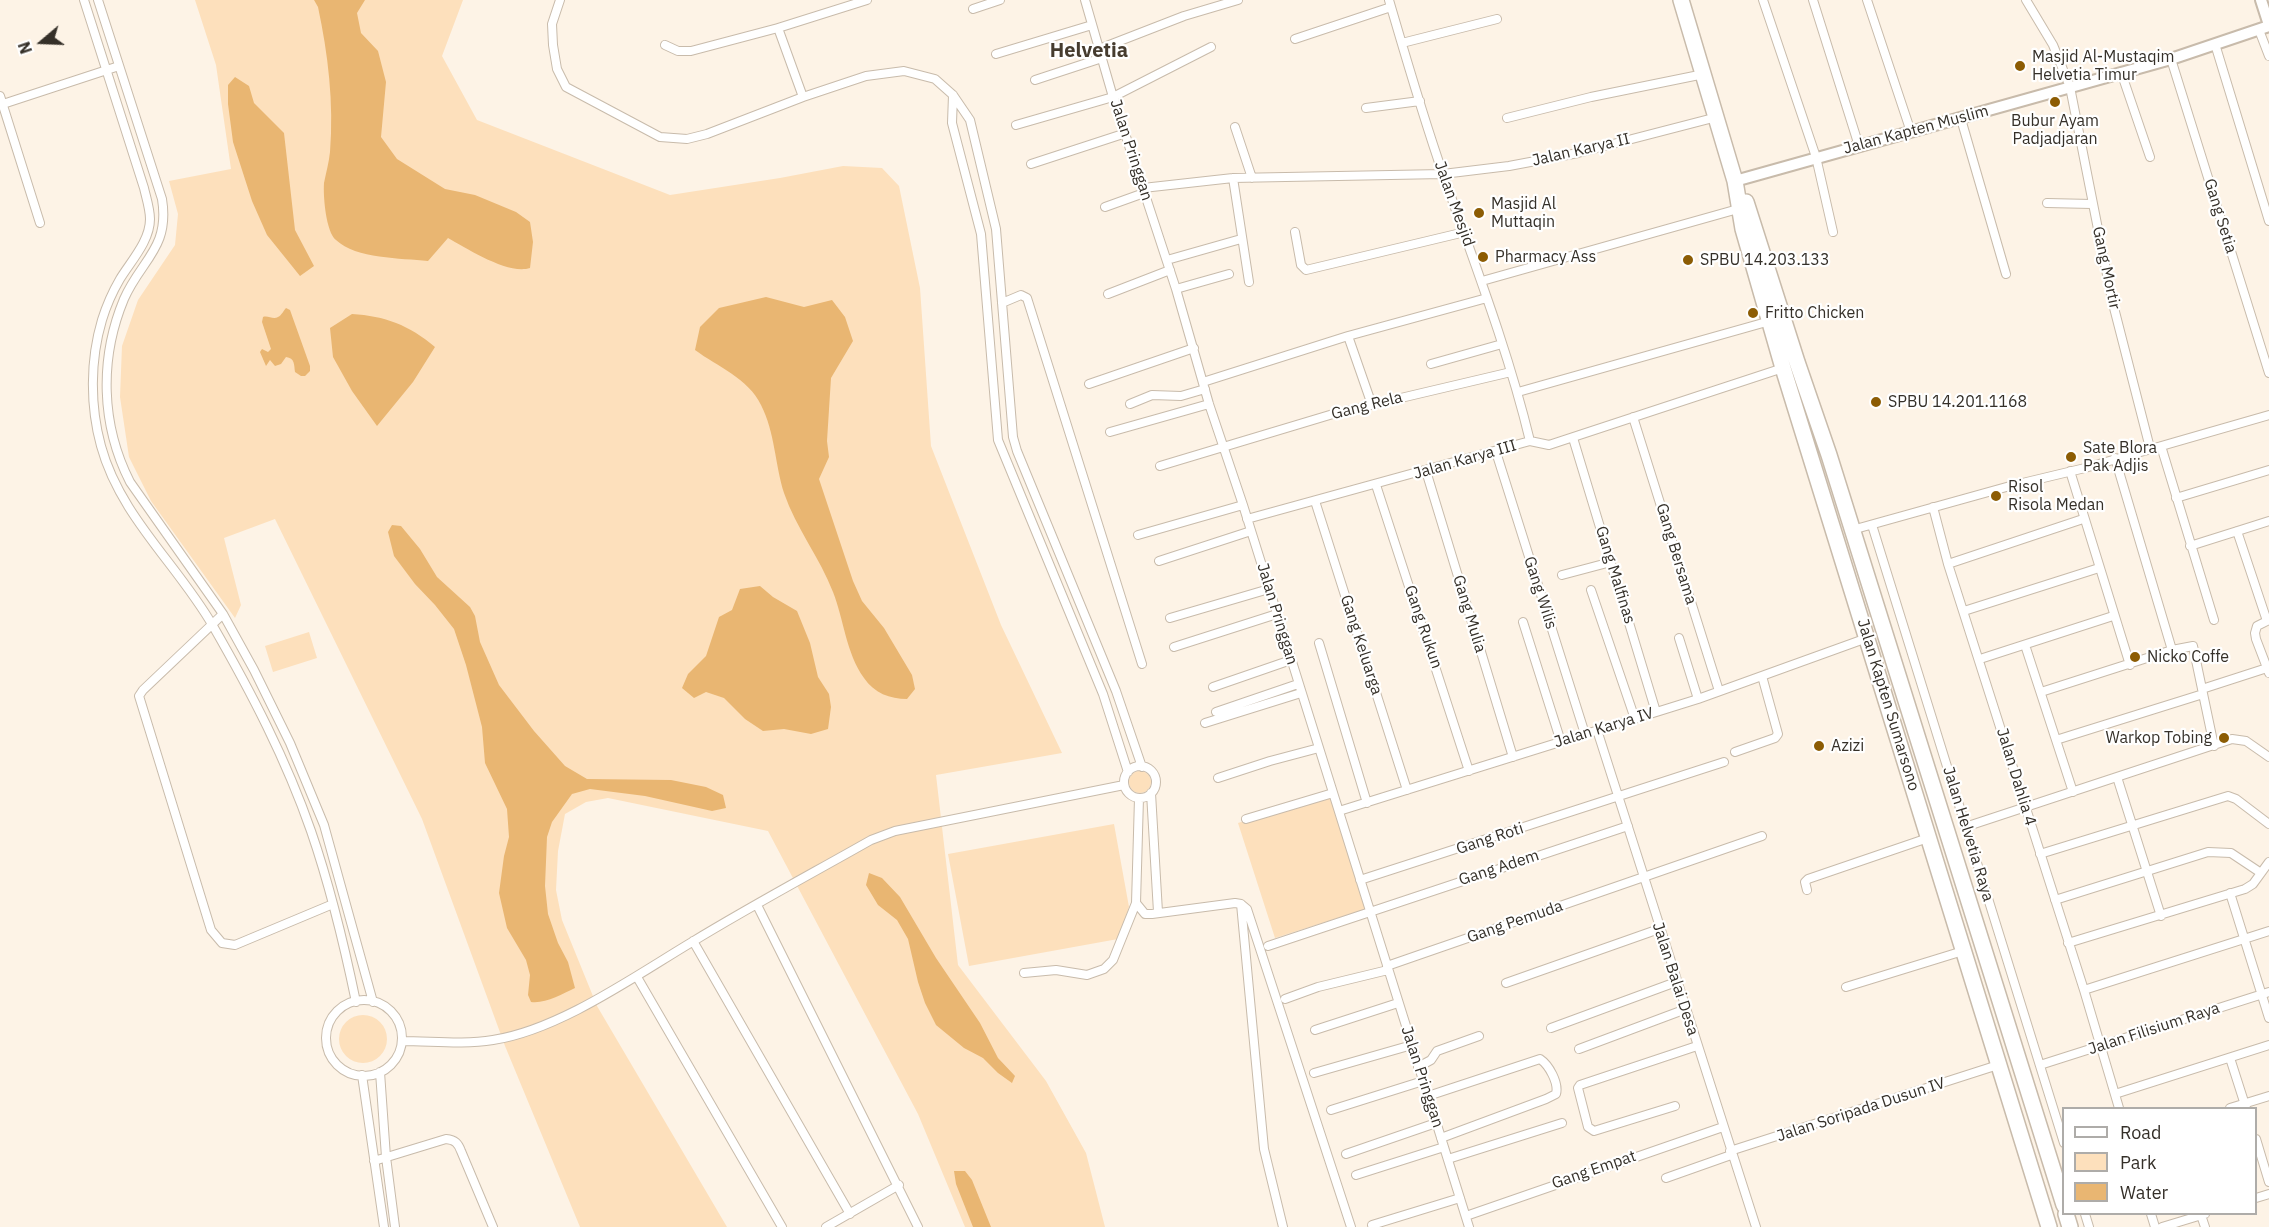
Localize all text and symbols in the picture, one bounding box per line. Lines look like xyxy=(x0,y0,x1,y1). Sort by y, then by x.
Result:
north arrow xyxy=(12,12,72,72)
text: N xyxy=(14,39,36,57)
district label: Helvetia xyxy=(1050,39,1128,63)
place label: Masjid Al-Mustaqim Helvetia Timur xyxy=(2032,47,2174,85)
marker: Masjid Al-Mustaqim Helvetia Timur xyxy=(2013,59,2027,73)
marker: Bubur Ayam Padjadjaran xyxy=(2048,95,2062,109)
street label: Jalan Pringgan xyxy=(1106,97,1156,203)
street label: Jalan Kapten Muslim xyxy=(1841,101,1991,159)
place label: Bubur Ayam Padjadjaran xyxy=(2011,111,2099,149)
street label: Jalan Karya II xyxy=(1530,129,1632,171)
street label: Jalan Mesjid xyxy=(1430,159,1478,249)
street label: Gang Setia xyxy=(2200,176,2240,256)
place label: Masjid Al Muttaqin xyxy=(1491,194,1556,232)
marker: Masjid Al Muttaqin xyxy=(1472,206,1486,220)
street label: Gang Mortir xyxy=(2088,225,2124,311)
place label: Pharmacy Ass xyxy=(1495,247,1596,267)
marker: Pharmacy Ass xyxy=(1476,250,1490,264)
place label: SPBU 14.203.133 xyxy=(1700,250,1830,270)
marker: SPBU 14.203.133 xyxy=(1681,253,1695,267)
place label: Fritto Chicken xyxy=(1765,303,1864,323)
marker: Fritto Chicken xyxy=(1746,306,1760,320)
street label: Gang Rela xyxy=(1329,388,1405,424)
place label: SPBU 14.201.1168 xyxy=(1888,392,2027,412)
marker: SPBU 14.201.1168 xyxy=(1869,395,1883,409)
street label: Jalan Karya III xyxy=(1411,436,1519,484)
place label: Sate Blora Pak Adjis xyxy=(2083,438,2157,476)
marker: Sate Blora Pak Adjis xyxy=(2064,450,2078,464)
place label: Risol Risola Medan xyxy=(2008,477,2104,515)
marker: Risol Risola Medan xyxy=(1989,489,2003,503)
street label: Gang Bersama xyxy=(1651,501,1701,607)
street label: Gang Malfinas xyxy=(1591,524,1639,626)
street label: Gang Wilis xyxy=(1519,554,1561,632)
street label: Jalan Pringgan xyxy=(1252,561,1302,667)
street label: Gang Mulia xyxy=(1448,573,1490,655)
street label: Gang Rukun xyxy=(1400,583,1446,671)
street label: Gang Keluarga xyxy=(1336,593,1386,697)
street label: Jalan Kapten Sumarsono xyxy=(1853,617,1923,793)
place label: Nicko Coffe xyxy=(2147,647,2229,667)
marker: Nicko Coffe xyxy=(2128,650,2142,664)
street label: Jalan Karya IV xyxy=(1552,704,1656,752)
street label: Jalan Dahlia 4 xyxy=(1992,726,2040,828)
place label: Warkop Tobing xyxy=(2105,728,2212,748)
marker: Warkop Tobing xyxy=(2217,731,2231,745)
place label: Azizi xyxy=(1831,736,1864,756)
marker: Azizi xyxy=(1812,739,1826,753)
street label: Jalan Helvetia Raya xyxy=(1938,764,1998,904)
street label: Gang Roti xyxy=(1454,819,1526,859)
street label: Gang Adem xyxy=(1456,846,1542,890)
street label: Gang Pemuda xyxy=(1465,897,1565,947)
street label: Jalan Balai Desa xyxy=(1648,920,1702,1038)
street label: Jalan Filisium Raya xyxy=(2086,999,2222,1059)
street label: Jalan Pringgan xyxy=(1397,1024,1447,1130)
street label: Jalan Soripada Dusun IV xyxy=(1774,1074,1948,1146)
legend xyxy=(2062,1107,2257,1215)
text: Road xyxy=(2120,1121,2161,1144)
street label: Gang Empat xyxy=(1549,1147,1639,1193)
text: Park xyxy=(2120,1151,2156,1174)
text: Water xyxy=(2120,1181,2168,1204)

